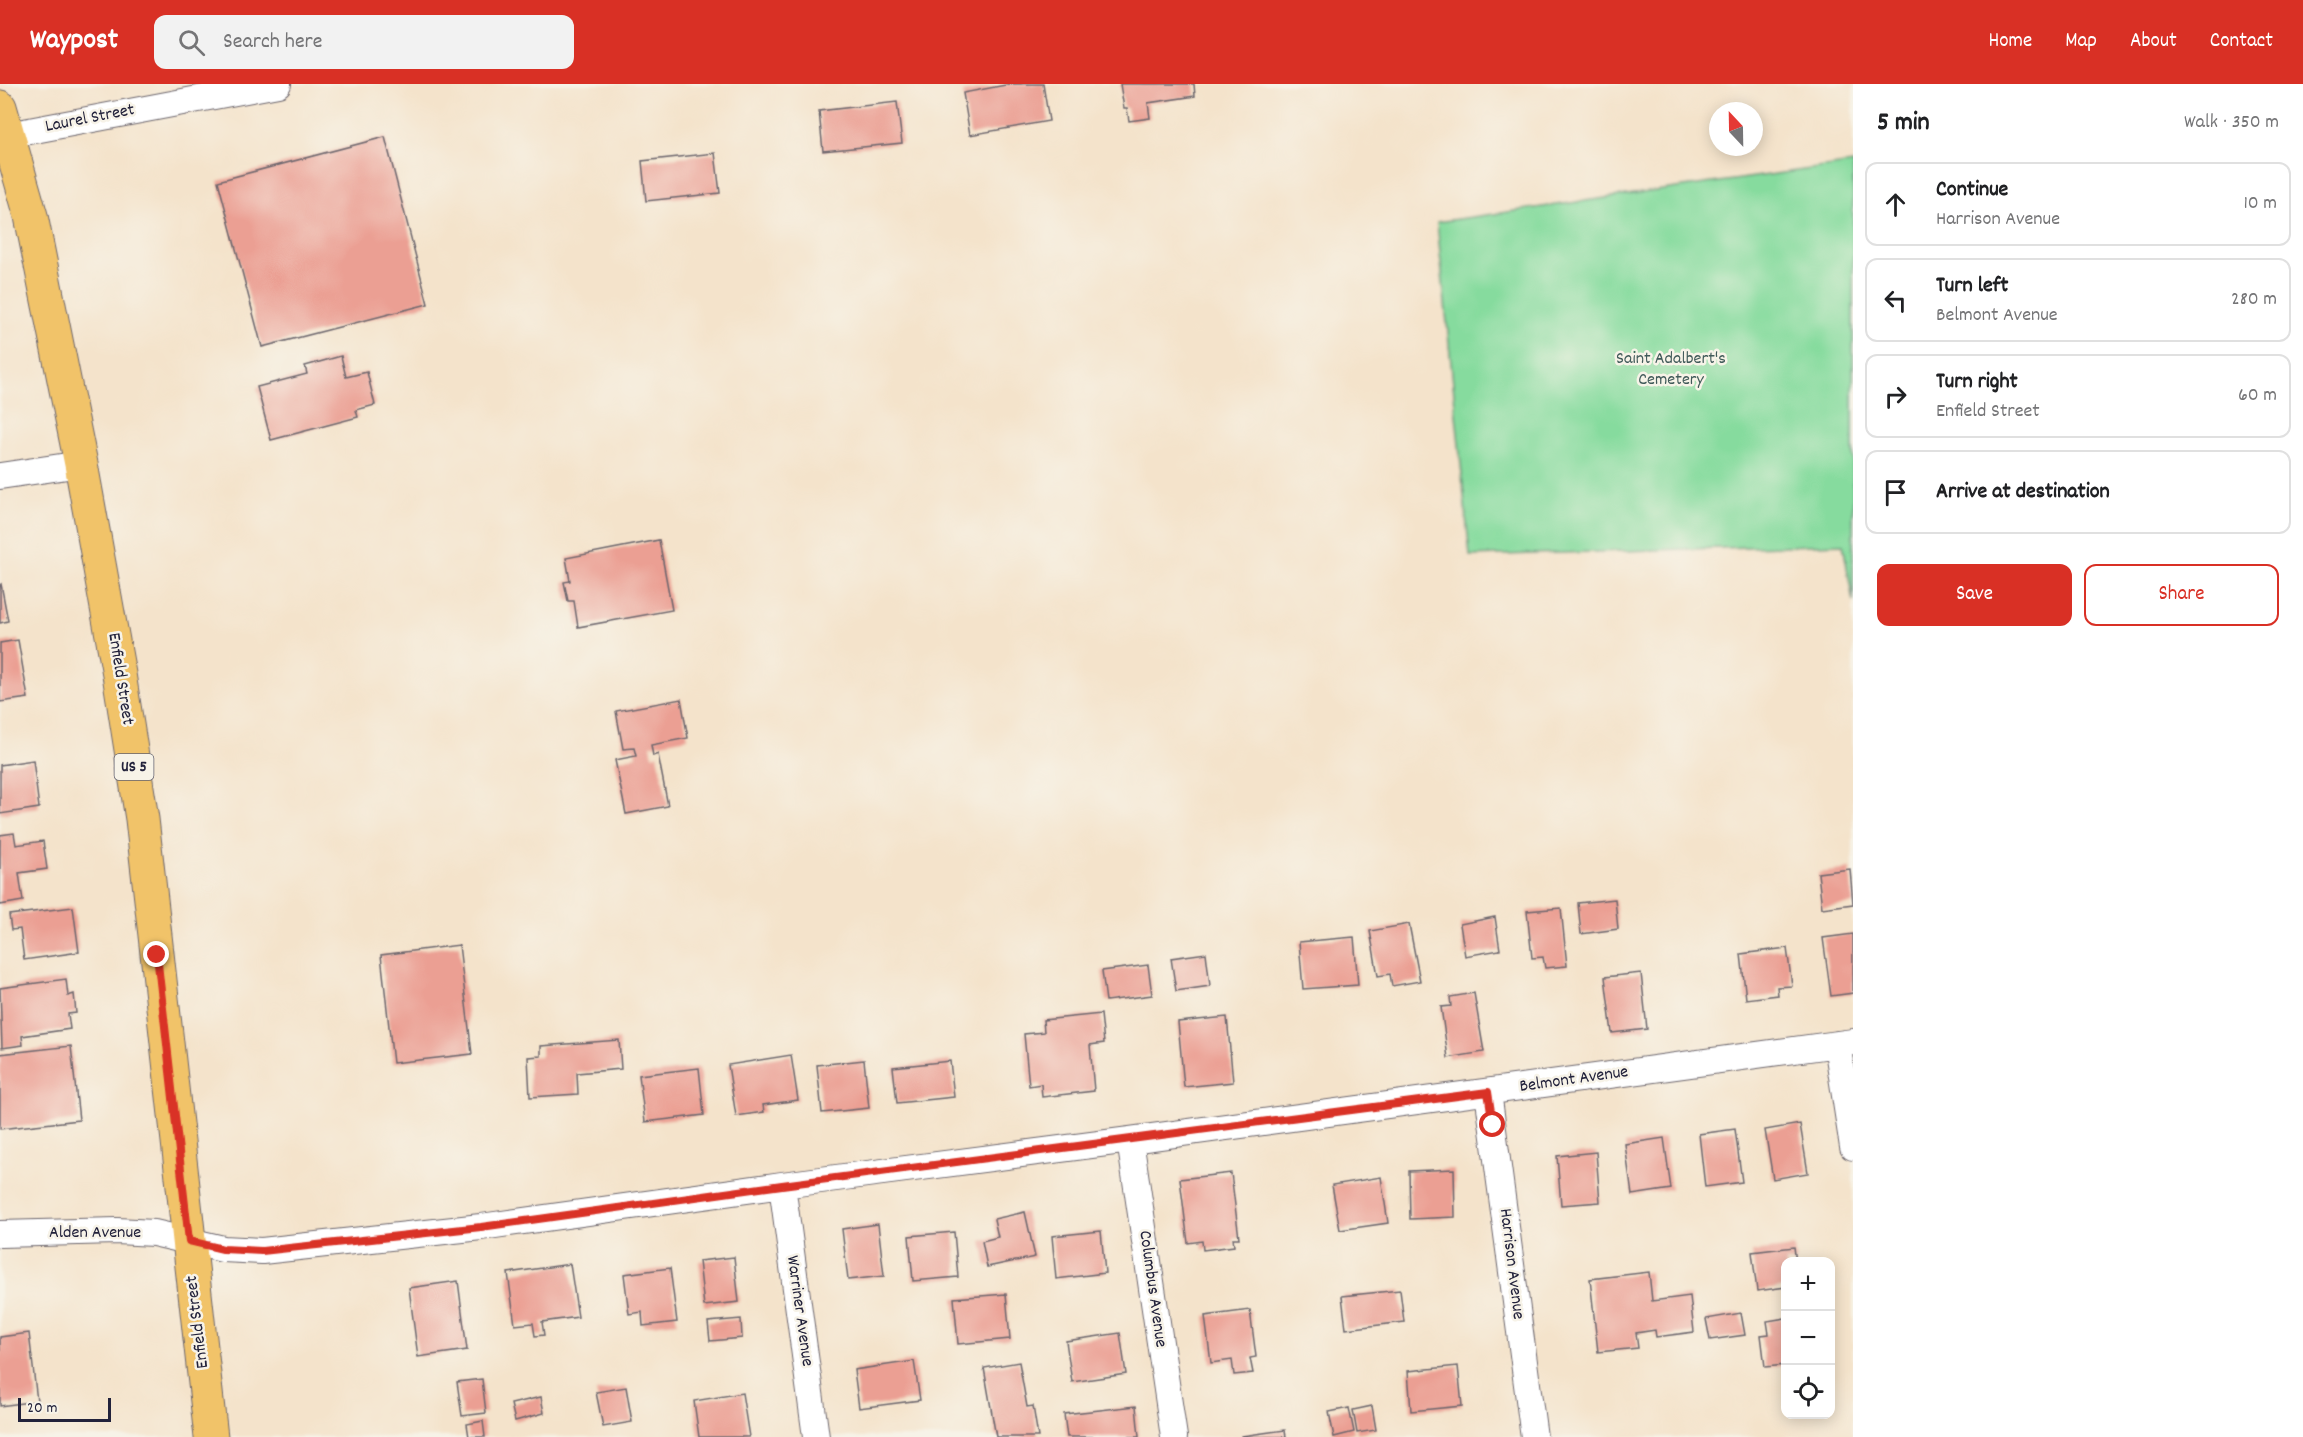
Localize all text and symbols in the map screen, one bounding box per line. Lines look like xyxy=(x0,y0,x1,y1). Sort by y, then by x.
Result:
search box xyxy=(154,15,574,69)
text: Waypost xyxy=(30,22,118,62)
icon: search xyxy=(175,26,208,59)
text: Search here xyxy=(223,27,322,58)
text: Home xyxy=(1988,27,2032,57)
text: Map xyxy=(2065,27,2097,57)
text: About xyxy=(2130,27,2177,57)
text: Contact xyxy=(2210,27,2273,57)
street label: Laurel Street xyxy=(43,98,137,140)
north arrow xyxy=(1709,102,1763,156)
text: 5 min xyxy=(1877,105,1930,142)
text: Walk · 350 m xyxy=(2184,109,2279,137)
text: Continue xyxy=(1936,175,2008,206)
icon: ahead xyxy=(1879,188,1912,221)
text: 10 m xyxy=(2243,190,2277,218)
text: Harrison Avenue xyxy=(1936,206,2060,234)
text: Turn left xyxy=(1936,271,2008,302)
icon: left xyxy=(1879,284,1912,317)
text: 280 m xyxy=(2231,286,2277,314)
text: Belmont Avenue xyxy=(1936,302,2058,330)
park label: Saint Adalbert's Cemetery xyxy=(1616,347,1726,393)
text: Turn right xyxy=(1936,367,2018,398)
icon: right xyxy=(1879,380,1912,413)
text: 60 m xyxy=(2238,382,2277,410)
text: Enfield Street xyxy=(1936,398,2040,426)
icon: arrive xyxy=(1879,476,1912,509)
text: Arrive at destination xyxy=(1936,477,2110,508)
button: Save xyxy=(1877,564,2072,626)
button: Share xyxy=(2084,564,2279,626)
street label: Enfield Street xyxy=(100,631,140,727)
road number: US 5 xyxy=(114,754,154,780)
route end xyxy=(143,941,169,967)
street label: Belmont Avenue xyxy=(1518,1060,1630,1100)
route start xyxy=(1479,1111,1505,1137)
street label: Harrison Avenue xyxy=(1492,1207,1530,1321)
street label: Alden Avenue xyxy=(49,1221,141,1246)
street label: Columbus Avenue xyxy=(1131,1229,1173,1349)
street label: Warriner Avenue xyxy=(779,1254,819,1368)
map controls xyxy=(1781,1257,1835,1419)
button: + xyxy=(1781,1257,1835,1311)
street label: Enfield Street xyxy=(180,1274,216,1370)
button: − xyxy=(1781,1311,1835,1365)
button: locate xyxy=(1781,1365,1835,1419)
scale bar xyxy=(18,1395,111,1422)
text: 20 m xyxy=(27,1397,57,1420)

